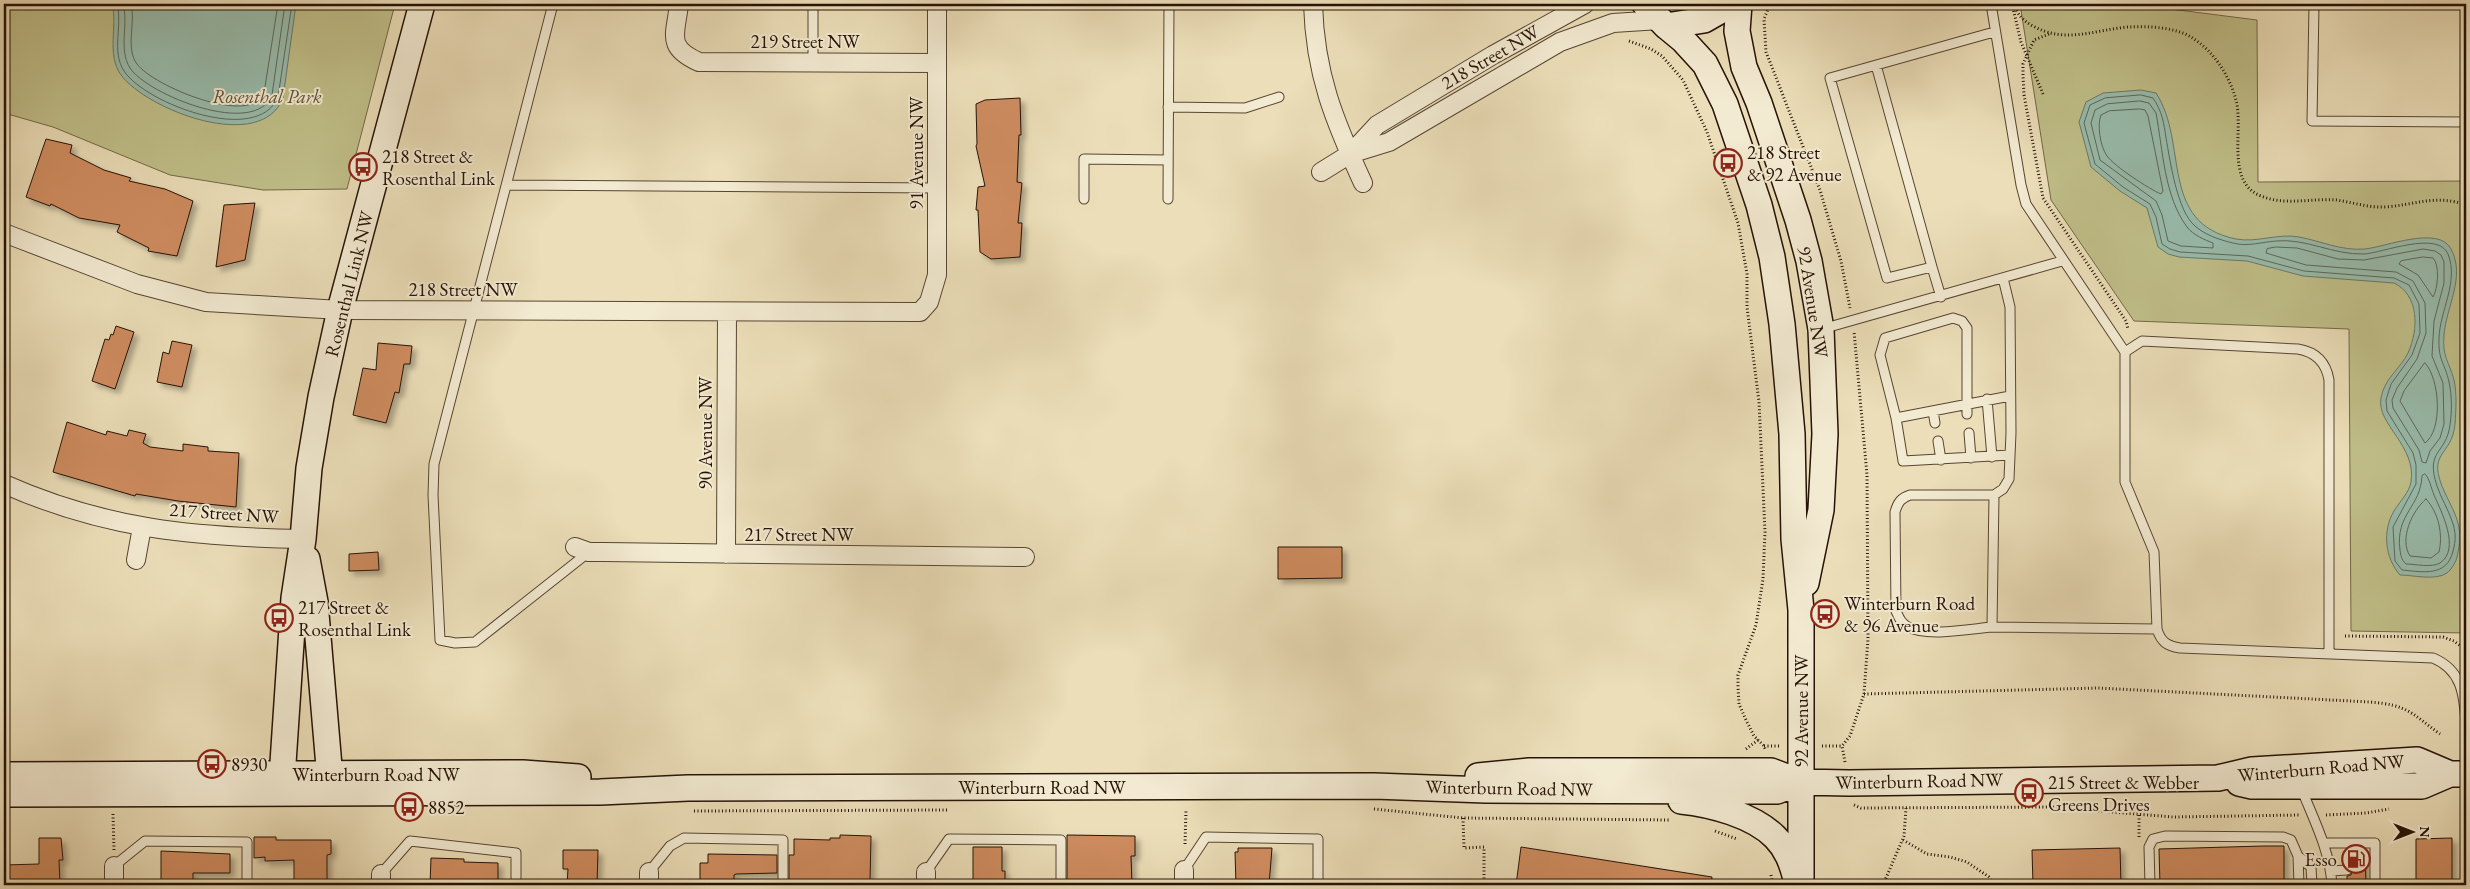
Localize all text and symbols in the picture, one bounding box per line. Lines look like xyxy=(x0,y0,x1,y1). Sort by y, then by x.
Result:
street label: 218 Street NW xyxy=(1436,19,1544,95)
street label: 219 Street NW xyxy=(750,29,860,54)
park label: Rosenthal Park xyxy=(212,84,322,109)
street label: 91 Avenue NW xyxy=(904,96,929,209)
place label: 218 Street & 92 Avenue xyxy=(1747,140,1842,187)
place label: 218 Street & Rosenthal Link xyxy=(382,144,496,191)
bus stop icon: 218 Street & 92 Avenue xyxy=(1713,148,1743,178)
bus stop icon: 218 Street & Rosenthal Link xyxy=(348,152,378,182)
street label: Rosenthal Link NW xyxy=(319,208,379,359)
street label: 92 Avenue NW xyxy=(1792,244,1834,360)
street label: 218 Street NW xyxy=(408,277,518,302)
street label: 90 Avenue NW xyxy=(693,376,718,489)
street label: 217 Street NW xyxy=(169,497,280,529)
street label: 217 Street NW xyxy=(744,522,854,547)
place label: Winterburn Road & 96 Avenue xyxy=(1844,591,1976,638)
place label: 217 Street & Rosenthal Link xyxy=(298,595,412,642)
bus stop icon: Winterburn Road & 96 Avenue xyxy=(1810,599,1840,629)
bus stop icon: 217 Street & Rosenthal Link xyxy=(264,603,294,633)
street label: 92 Avenue NW xyxy=(1789,654,1814,767)
street label: Winterburn Road NW xyxy=(2237,748,2406,788)
bus stop icon: 8930 xyxy=(197,749,227,779)
place label: 8930 xyxy=(231,752,267,777)
street label: Winterburn Road NW xyxy=(292,762,460,787)
street label: Winterburn Road NW xyxy=(1835,767,2004,795)
place label: 215 Street & Webber Greens Drives xyxy=(2048,770,2200,817)
street label: Winterburn Road NW xyxy=(1425,774,1594,802)
street label: Winterburn Road NW xyxy=(958,775,1126,800)
bus stop icon: 215 Street & Webber Greens Drives xyxy=(2014,778,2044,808)
bus stop icon: 8852 xyxy=(394,792,424,822)
place label: 8852 xyxy=(428,795,464,820)
north arrow xyxy=(2388,806,2438,856)
text: N xyxy=(2416,826,2434,838)
fuel station icon: Esso xyxy=(2341,844,2371,874)
place label: Esso xyxy=(2305,847,2337,872)

